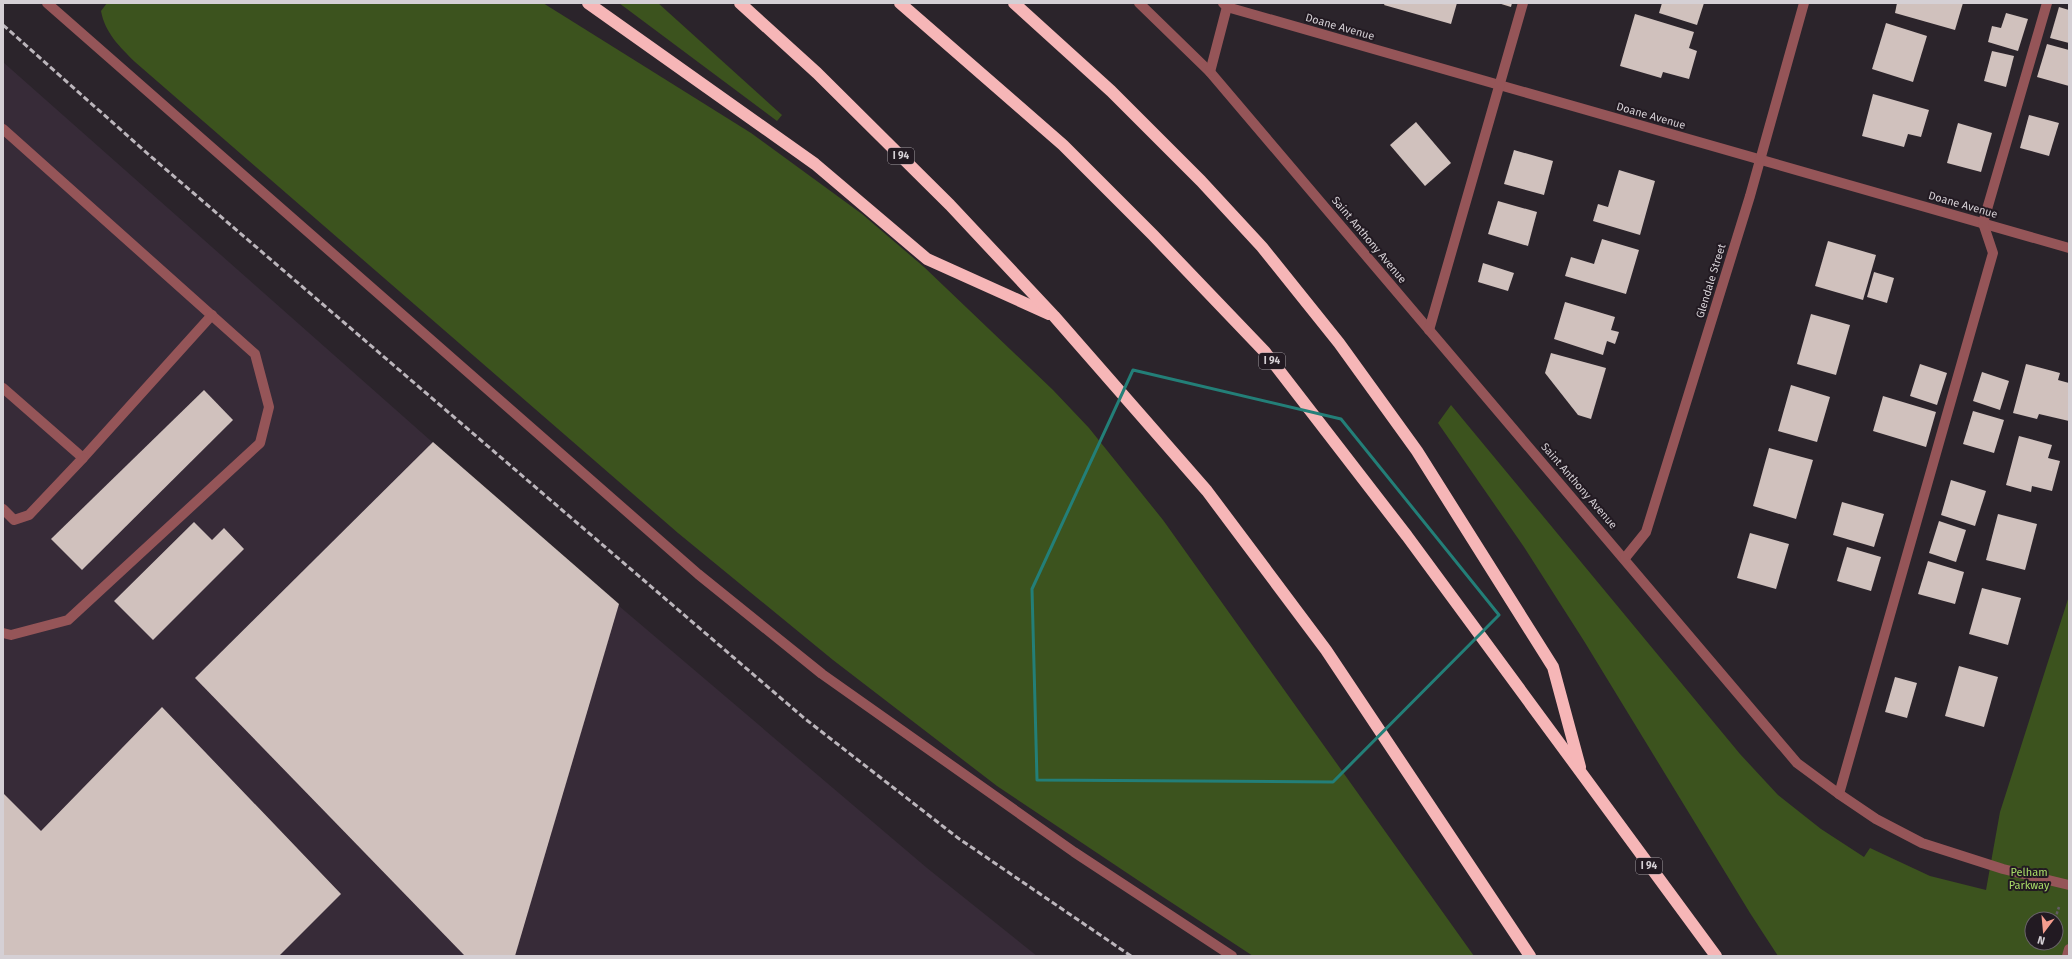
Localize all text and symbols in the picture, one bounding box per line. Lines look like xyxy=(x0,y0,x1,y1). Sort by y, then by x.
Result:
street label: Doane Avenue xyxy=(1304,11,1376,43)
street label: Doane Avenue xyxy=(1615,100,1687,132)
road number: I 94 xyxy=(888,148,914,164)
street label: Doane Avenue xyxy=(1927,189,1999,221)
street label: Saint Anthony Avenue xyxy=(1329,194,1409,286)
street label: Glendale Street xyxy=(1694,242,1728,320)
road number: I 94 xyxy=(1259,353,1285,369)
street label: Saint Anthony Avenue xyxy=(1538,441,1620,531)
road number: I 94 xyxy=(1636,858,1662,874)
park label: Pelham Parkway xyxy=(2009,866,2050,892)
north arrow xyxy=(2024,911,2064,951)
text: N xyxy=(2036,933,2047,947)

